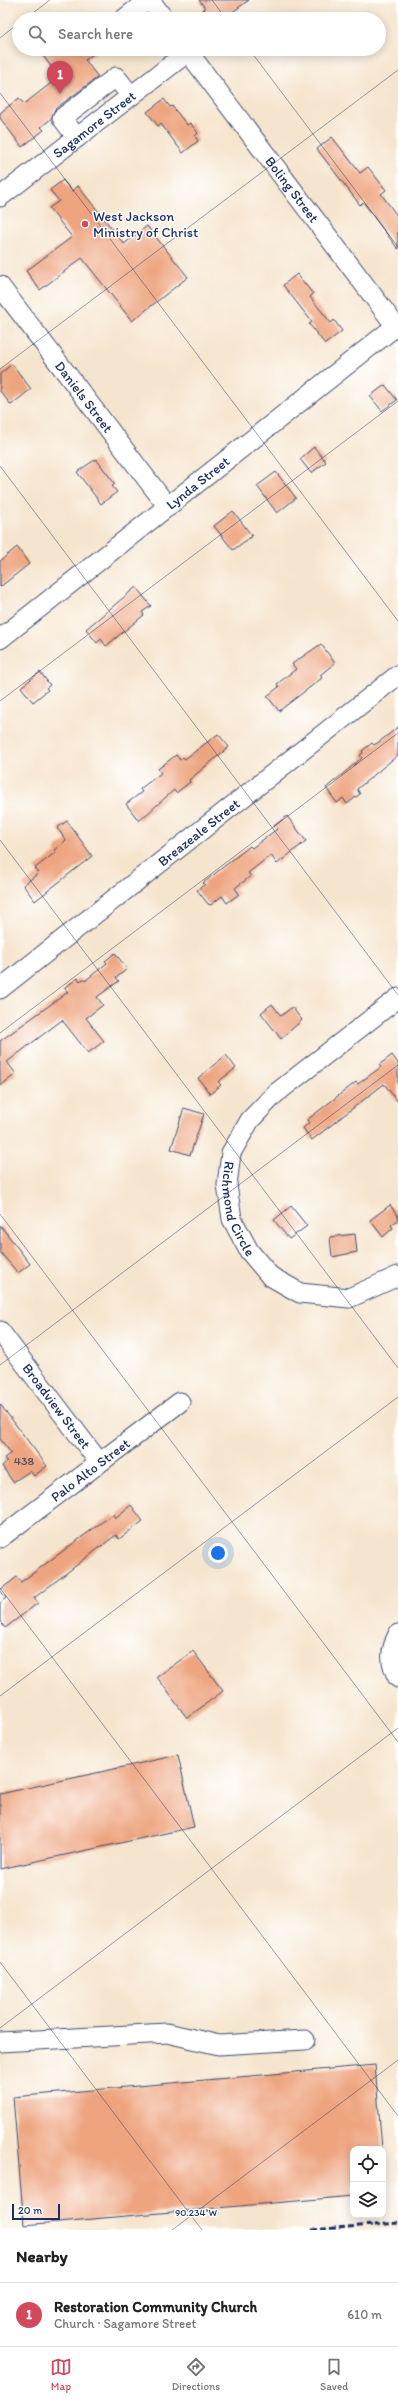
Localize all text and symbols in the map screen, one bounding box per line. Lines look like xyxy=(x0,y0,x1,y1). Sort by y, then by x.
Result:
search box xyxy=(12,12,386,56)
icon: search xyxy=(26,23,48,45)
text: Search here xyxy=(58,25,133,43)
pin: 1 xyxy=(47,61,73,94)
street label: Sagamore Street xyxy=(50,87,139,162)
street label: Boling Street xyxy=(261,153,322,226)
place label: West Jackson Ministry of Christ xyxy=(93,208,198,241)
marker: West Jackson Ministry of Christ xyxy=(80,219,90,229)
street label: Daniels Street xyxy=(51,358,116,436)
street label: Lynda Street xyxy=(163,453,233,513)
street label: Breazeale Street xyxy=(155,795,243,870)
street label: Richmond Circle xyxy=(218,1160,258,1260)
street label: Broadview Street xyxy=(18,1360,94,1452)
street label: Palo Alto Street xyxy=(48,1435,133,1506)
house number: 438 xyxy=(14,1454,35,1468)
your location xyxy=(208,1543,228,1563)
map controls xyxy=(350,2146,386,2218)
button: locate xyxy=(350,2146,386,2182)
button: layers xyxy=(350,2182,386,2218)
scale bar xyxy=(12,2202,60,2221)
text: 20 m xyxy=(18,2204,42,2217)
text: 90.234°W xyxy=(175,2206,217,2219)
text: Nearby xyxy=(16,2246,68,2266)
text: Restoration Community Church xyxy=(54,2298,257,2316)
text: 1 xyxy=(26,2307,32,2322)
text: 610 m xyxy=(347,2307,382,2322)
text: Church · Sagamore Street xyxy=(54,2316,196,2331)
tab: Map xyxy=(50,2356,72,2393)
tab: Directions xyxy=(172,2356,220,2393)
tab: Saved xyxy=(320,2356,348,2393)

